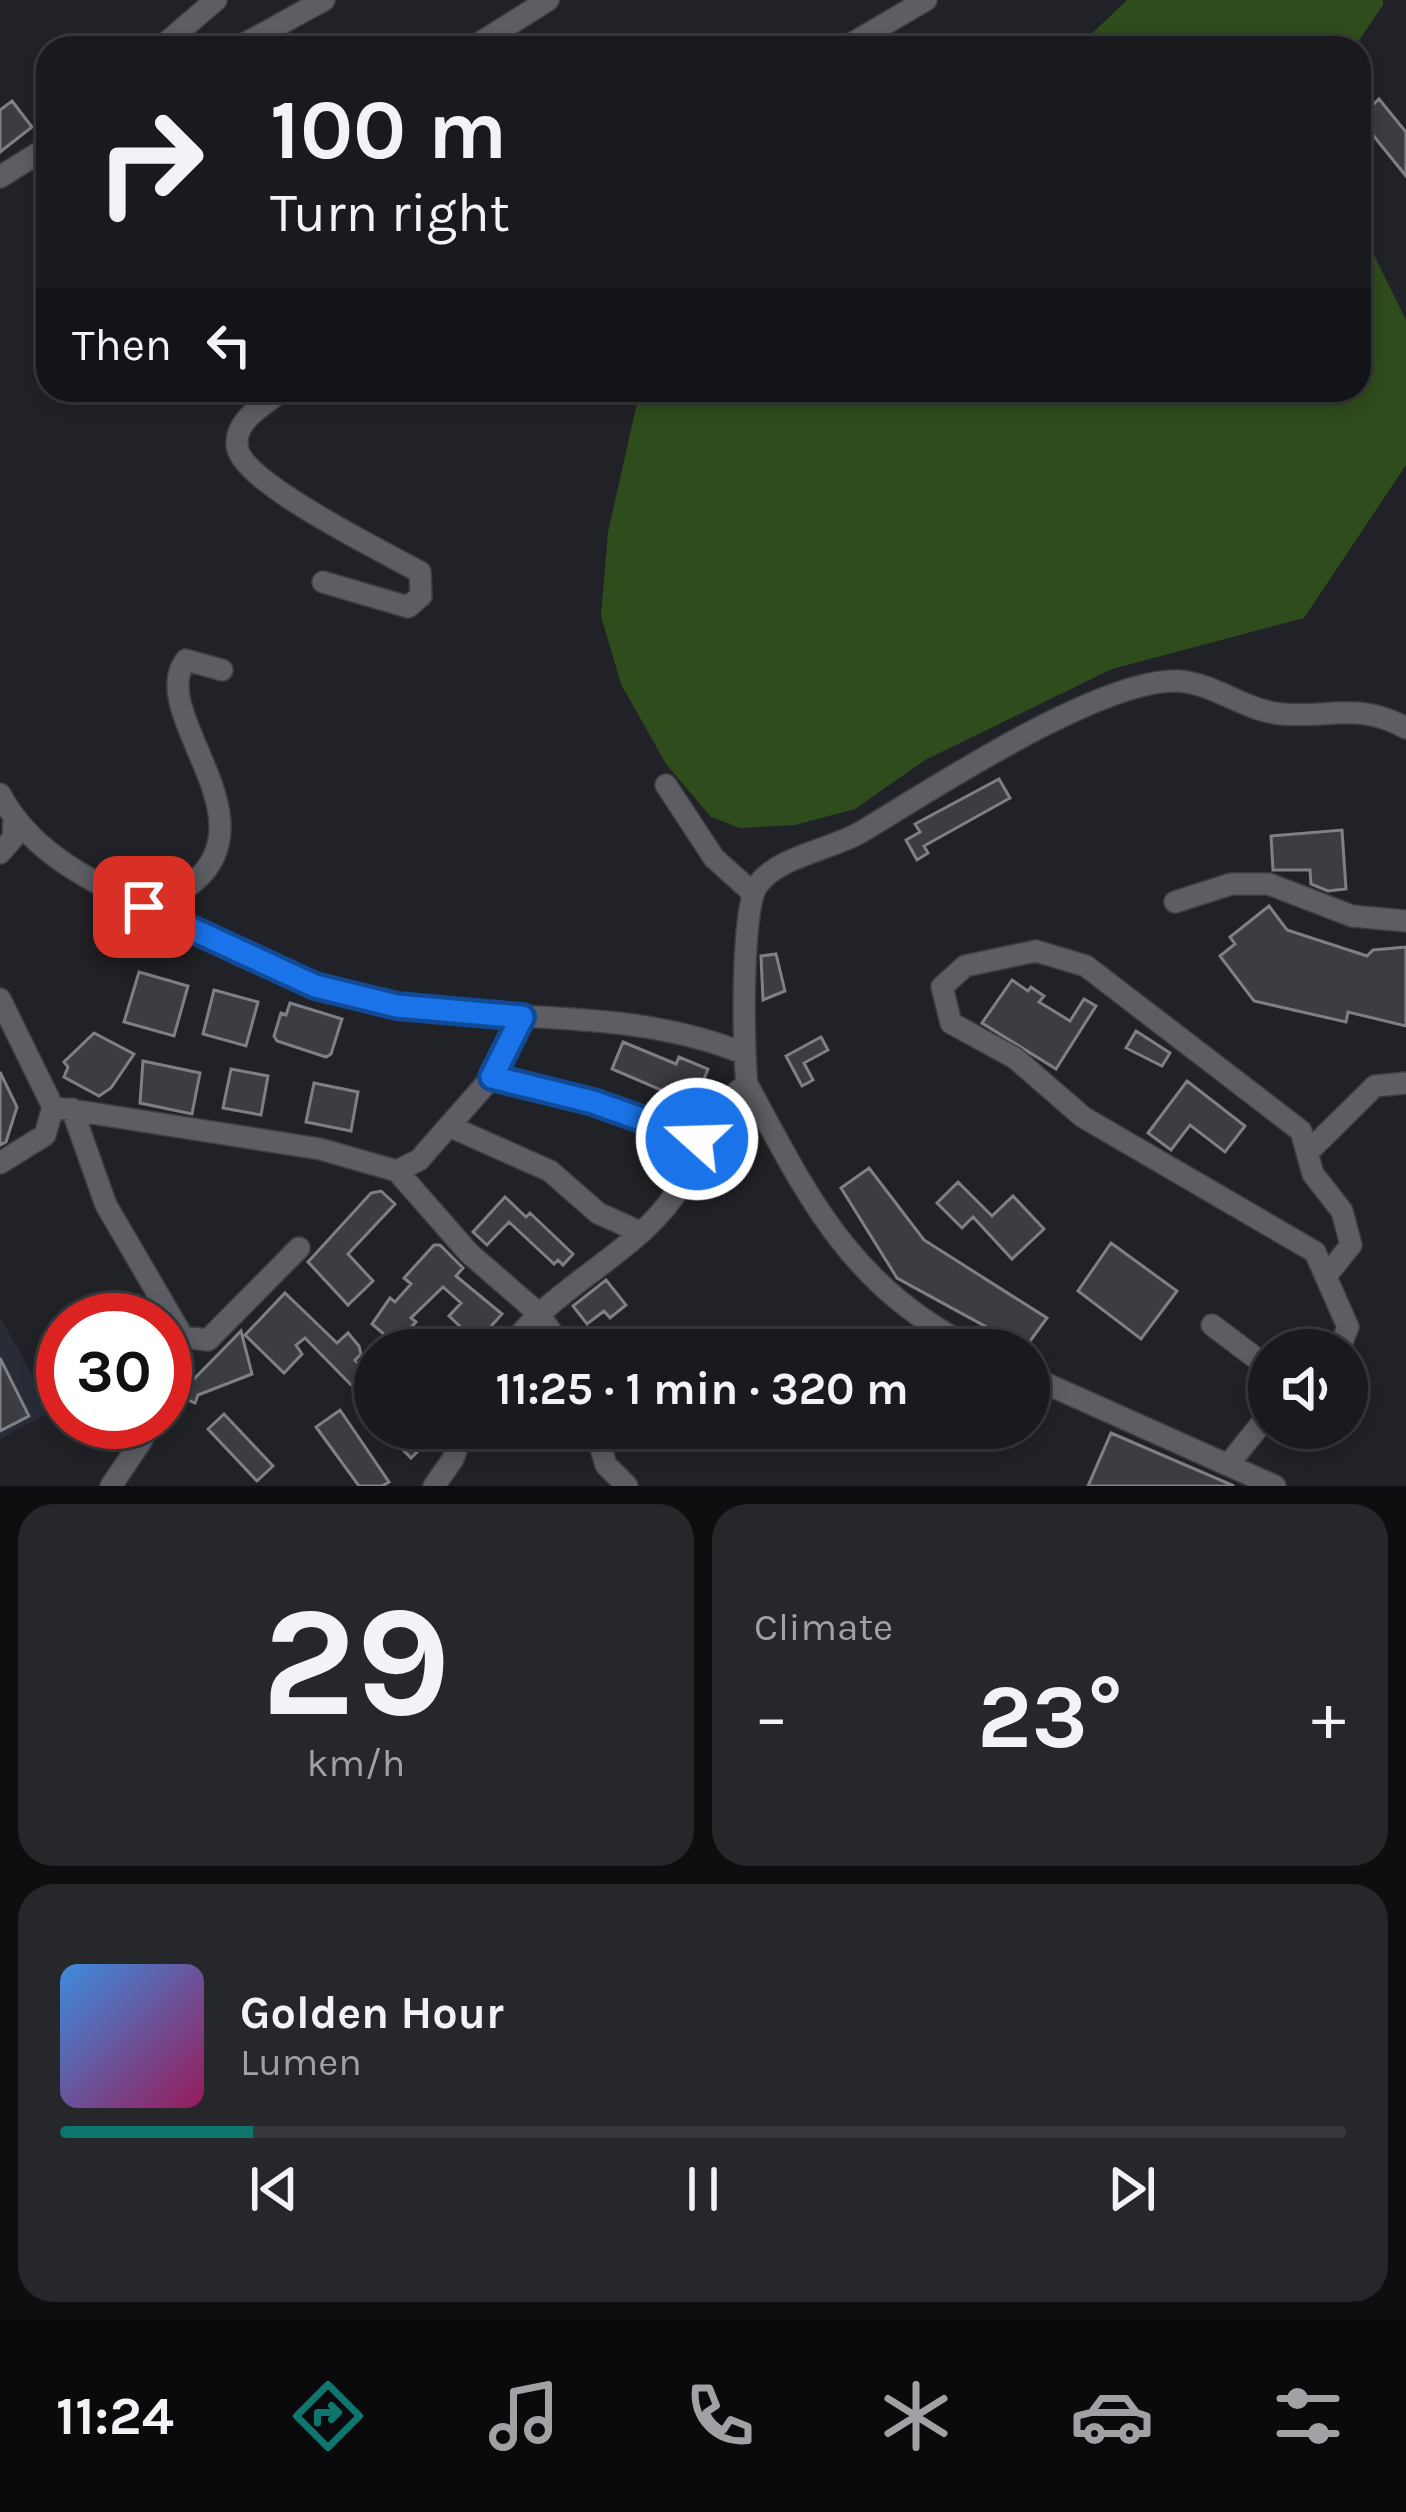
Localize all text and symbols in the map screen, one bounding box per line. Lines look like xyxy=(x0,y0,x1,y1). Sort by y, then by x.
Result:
text: 100 m xyxy=(270,81,507,179)
icon: right xyxy=(72,84,228,240)
text: Turn right xyxy=(270,181,510,245)
icon: left xyxy=(196,312,262,378)
text: Then xyxy=(72,319,172,371)
pin xyxy=(93,856,195,958)
icon: arrive xyxy=(111,874,177,940)
position arrow xyxy=(634,1076,760,1202)
speed limit sign: 30 xyxy=(36,1293,192,1449)
map controls xyxy=(1248,1329,1368,1449)
button: sound xyxy=(1248,1329,1368,1449)
text: 11:25 · 1 min · 320 m xyxy=(495,1363,909,1415)
text: 29 xyxy=(261,1571,451,1753)
text: Climate xyxy=(754,1604,893,1650)
text: 23° xyxy=(977,1664,1123,1770)
text: − xyxy=(754,1678,789,1756)
text: + xyxy=(1311,1678,1346,1756)
text: km/h xyxy=(307,1740,405,1786)
text: Golden Hour xyxy=(240,1987,504,2039)
text: Lumen xyxy=(240,2039,362,2085)
icon: previous xyxy=(241,2156,307,2222)
icon: pause xyxy=(670,2156,736,2222)
icon: next xyxy=(1099,2156,1165,2222)
icon: directions xyxy=(286,2374,370,2458)
icon: music xyxy=(482,2374,566,2458)
icon: phone xyxy=(678,2374,762,2458)
icon: climate xyxy=(874,2374,958,2458)
icon: car xyxy=(1070,2374,1154,2458)
icon: filters xyxy=(1266,2374,1350,2458)
text: 11:24 xyxy=(56,2384,174,2448)

